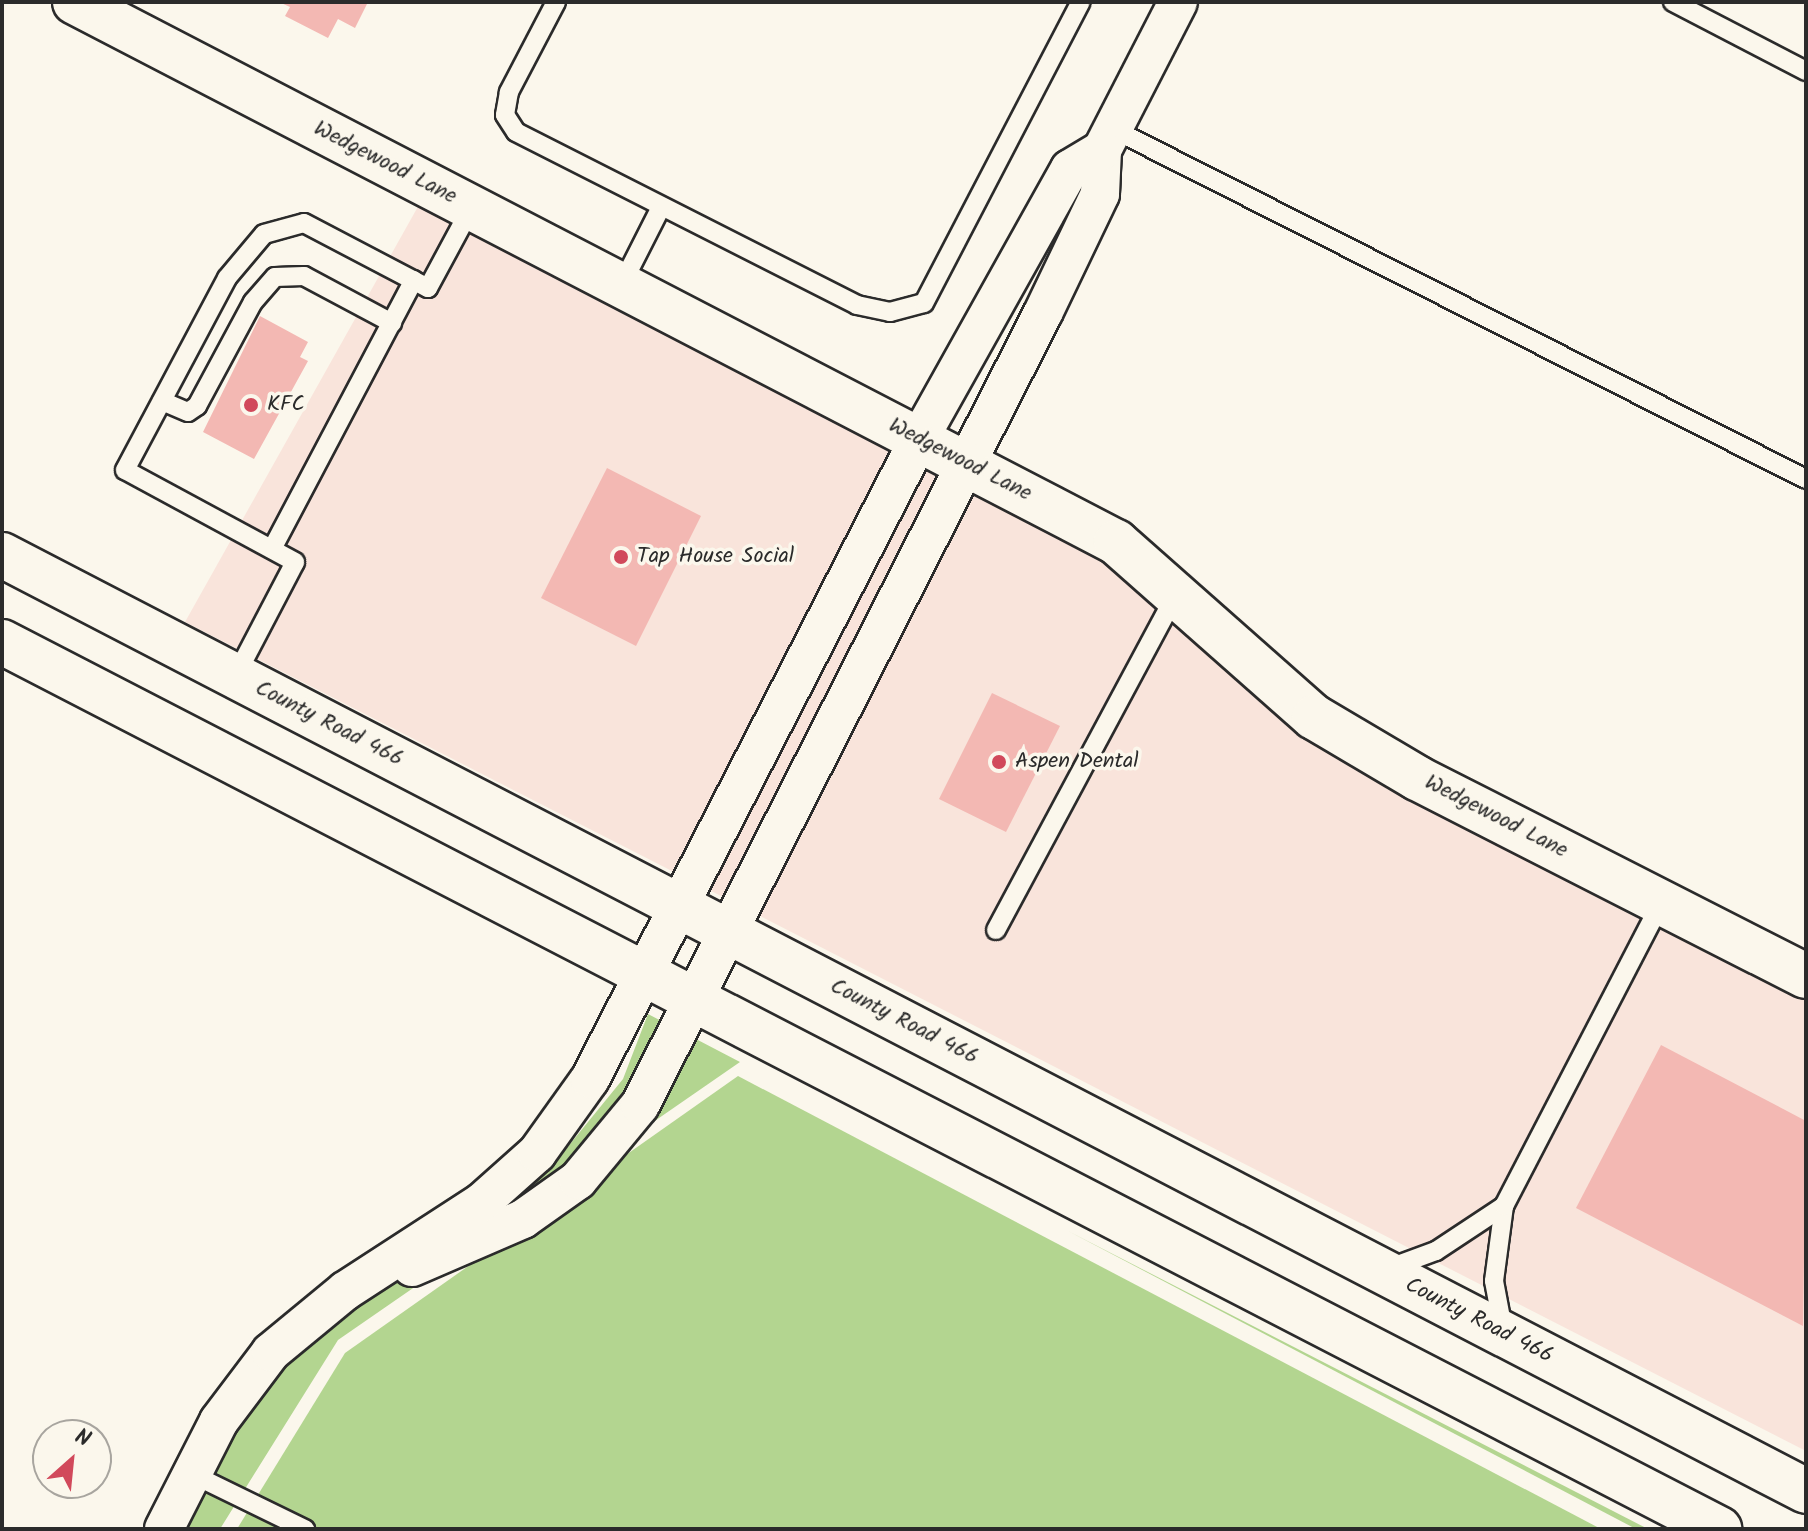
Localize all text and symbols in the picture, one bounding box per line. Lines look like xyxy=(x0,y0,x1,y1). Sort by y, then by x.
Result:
street label: Wedgewood Lane xyxy=(309,116,461,210)
place label: KFC xyxy=(267,392,305,418)
marker: KFC xyxy=(242,396,260,414)
street label: Wedgewood Lane xyxy=(884,413,1036,507)
place label: Tap House Social xyxy=(637,544,794,570)
marker: Tap House Social xyxy=(612,548,630,566)
street label: County Road 466 xyxy=(251,675,407,773)
place label: Aspen Dental xyxy=(1015,749,1139,775)
marker: Aspen Dental xyxy=(990,753,1008,771)
street label: Wedgewood Lane xyxy=(1420,770,1572,864)
street label: County Road 466 xyxy=(826,973,982,1071)
street label: County Road 466 xyxy=(1401,1272,1557,1370)
north arrow xyxy=(32,1419,112,1499)
text: N xyxy=(68,1420,96,1458)

